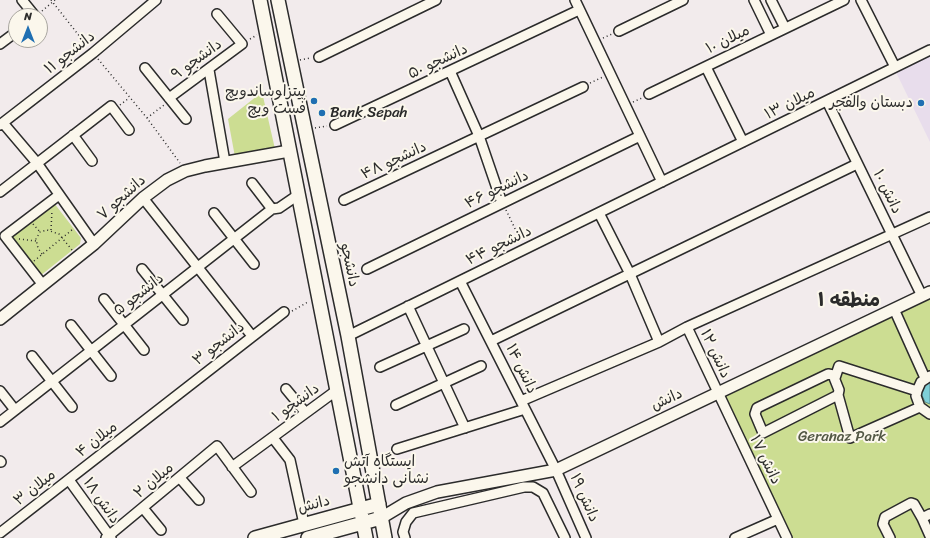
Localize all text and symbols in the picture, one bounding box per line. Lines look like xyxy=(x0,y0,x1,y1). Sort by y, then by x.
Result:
text: N xyxy=(24,7,32,26)
north arrow xyxy=(8,8,48,48)
street label: میلان ۱۰ xyxy=(703,22,753,58)
street label: دانشجو ۱۱ xyxy=(41,28,99,78)
street label: دانشجو ۹ xyxy=(168,36,226,84)
street label: دانشجو ۵۰ xyxy=(405,40,471,84)
place label: پیتزاوساندویچ فست ویچ xyxy=(225,83,306,118)
street label: میلان ۱۳ xyxy=(762,84,818,124)
place label: دبستان والفجر xyxy=(830,94,913,112)
marker: پیتزاوساندویچ فست ویچ xyxy=(309,96,319,106)
marker: دبستان والفجر xyxy=(916,98,926,108)
place label: Bank Sepah xyxy=(330,104,407,122)
marker: Bank Sepah xyxy=(317,108,327,118)
street label: دانشجو ۴۸ xyxy=(358,138,430,184)
street label: دانشجو ۴۶ xyxy=(462,167,532,213)
street label: دانش ۱۰ xyxy=(869,167,905,217)
street label: دانشجو ۷ xyxy=(94,172,150,224)
street label: دانشجو ۴۴ xyxy=(463,222,535,270)
street label: دانشجو xyxy=(336,241,362,289)
street label: دانشجو ۵ xyxy=(110,270,168,320)
district label: منطقه ۱ xyxy=(818,290,880,312)
street label: دانشجو ۳ xyxy=(190,318,248,370)
street label: دانش ۱۲ xyxy=(696,327,734,381)
street label: دانش ۱۴ xyxy=(501,341,541,397)
street label: دانشجو ۱ xyxy=(269,380,323,426)
street label: دانش xyxy=(648,385,686,415)
street label: میلان ۴ xyxy=(73,418,121,462)
park label: Geranaz Park xyxy=(798,428,886,446)
street label: دانش ۱۷ xyxy=(745,432,785,488)
place label: ایستگاه آتش نشانی دانشجو xyxy=(344,453,429,488)
street label: میلان ۲ xyxy=(130,459,178,503)
street label: میلان ۳ xyxy=(10,466,60,510)
marker: ایستگاه آتش نشانی دانشجو xyxy=(331,466,341,476)
street label: دانش ۱۹ xyxy=(565,471,603,525)
street label: دانش ۱۸ xyxy=(79,474,123,528)
street label: دانش xyxy=(296,492,332,518)

